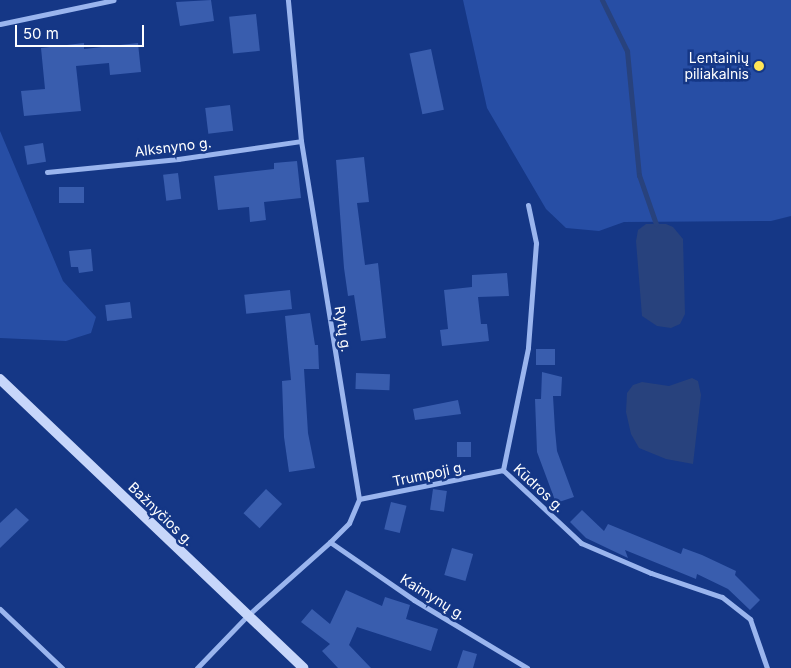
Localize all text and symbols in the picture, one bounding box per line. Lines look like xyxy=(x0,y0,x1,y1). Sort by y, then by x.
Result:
scale bar xyxy=(18,15,146,47)
text: 50 m xyxy=(23,24,59,43)
place label: Lentainių piliakalnis xyxy=(684,50,749,82)
marker: Lentainių piliakalnis xyxy=(753,60,765,72)
street label: Alksnyno g. xyxy=(134,134,212,160)
street label: Rytų g. xyxy=(331,305,355,353)
street label: Trumpoji g. xyxy=(391,458,467,490)
street label: Kūdros g. xyxy=(510,460,568,516)
street label: Bažnyčios g. xyxy=(125,479,197,549)
street label: Kaimynų g. xyxy=(397,570,469,624)

